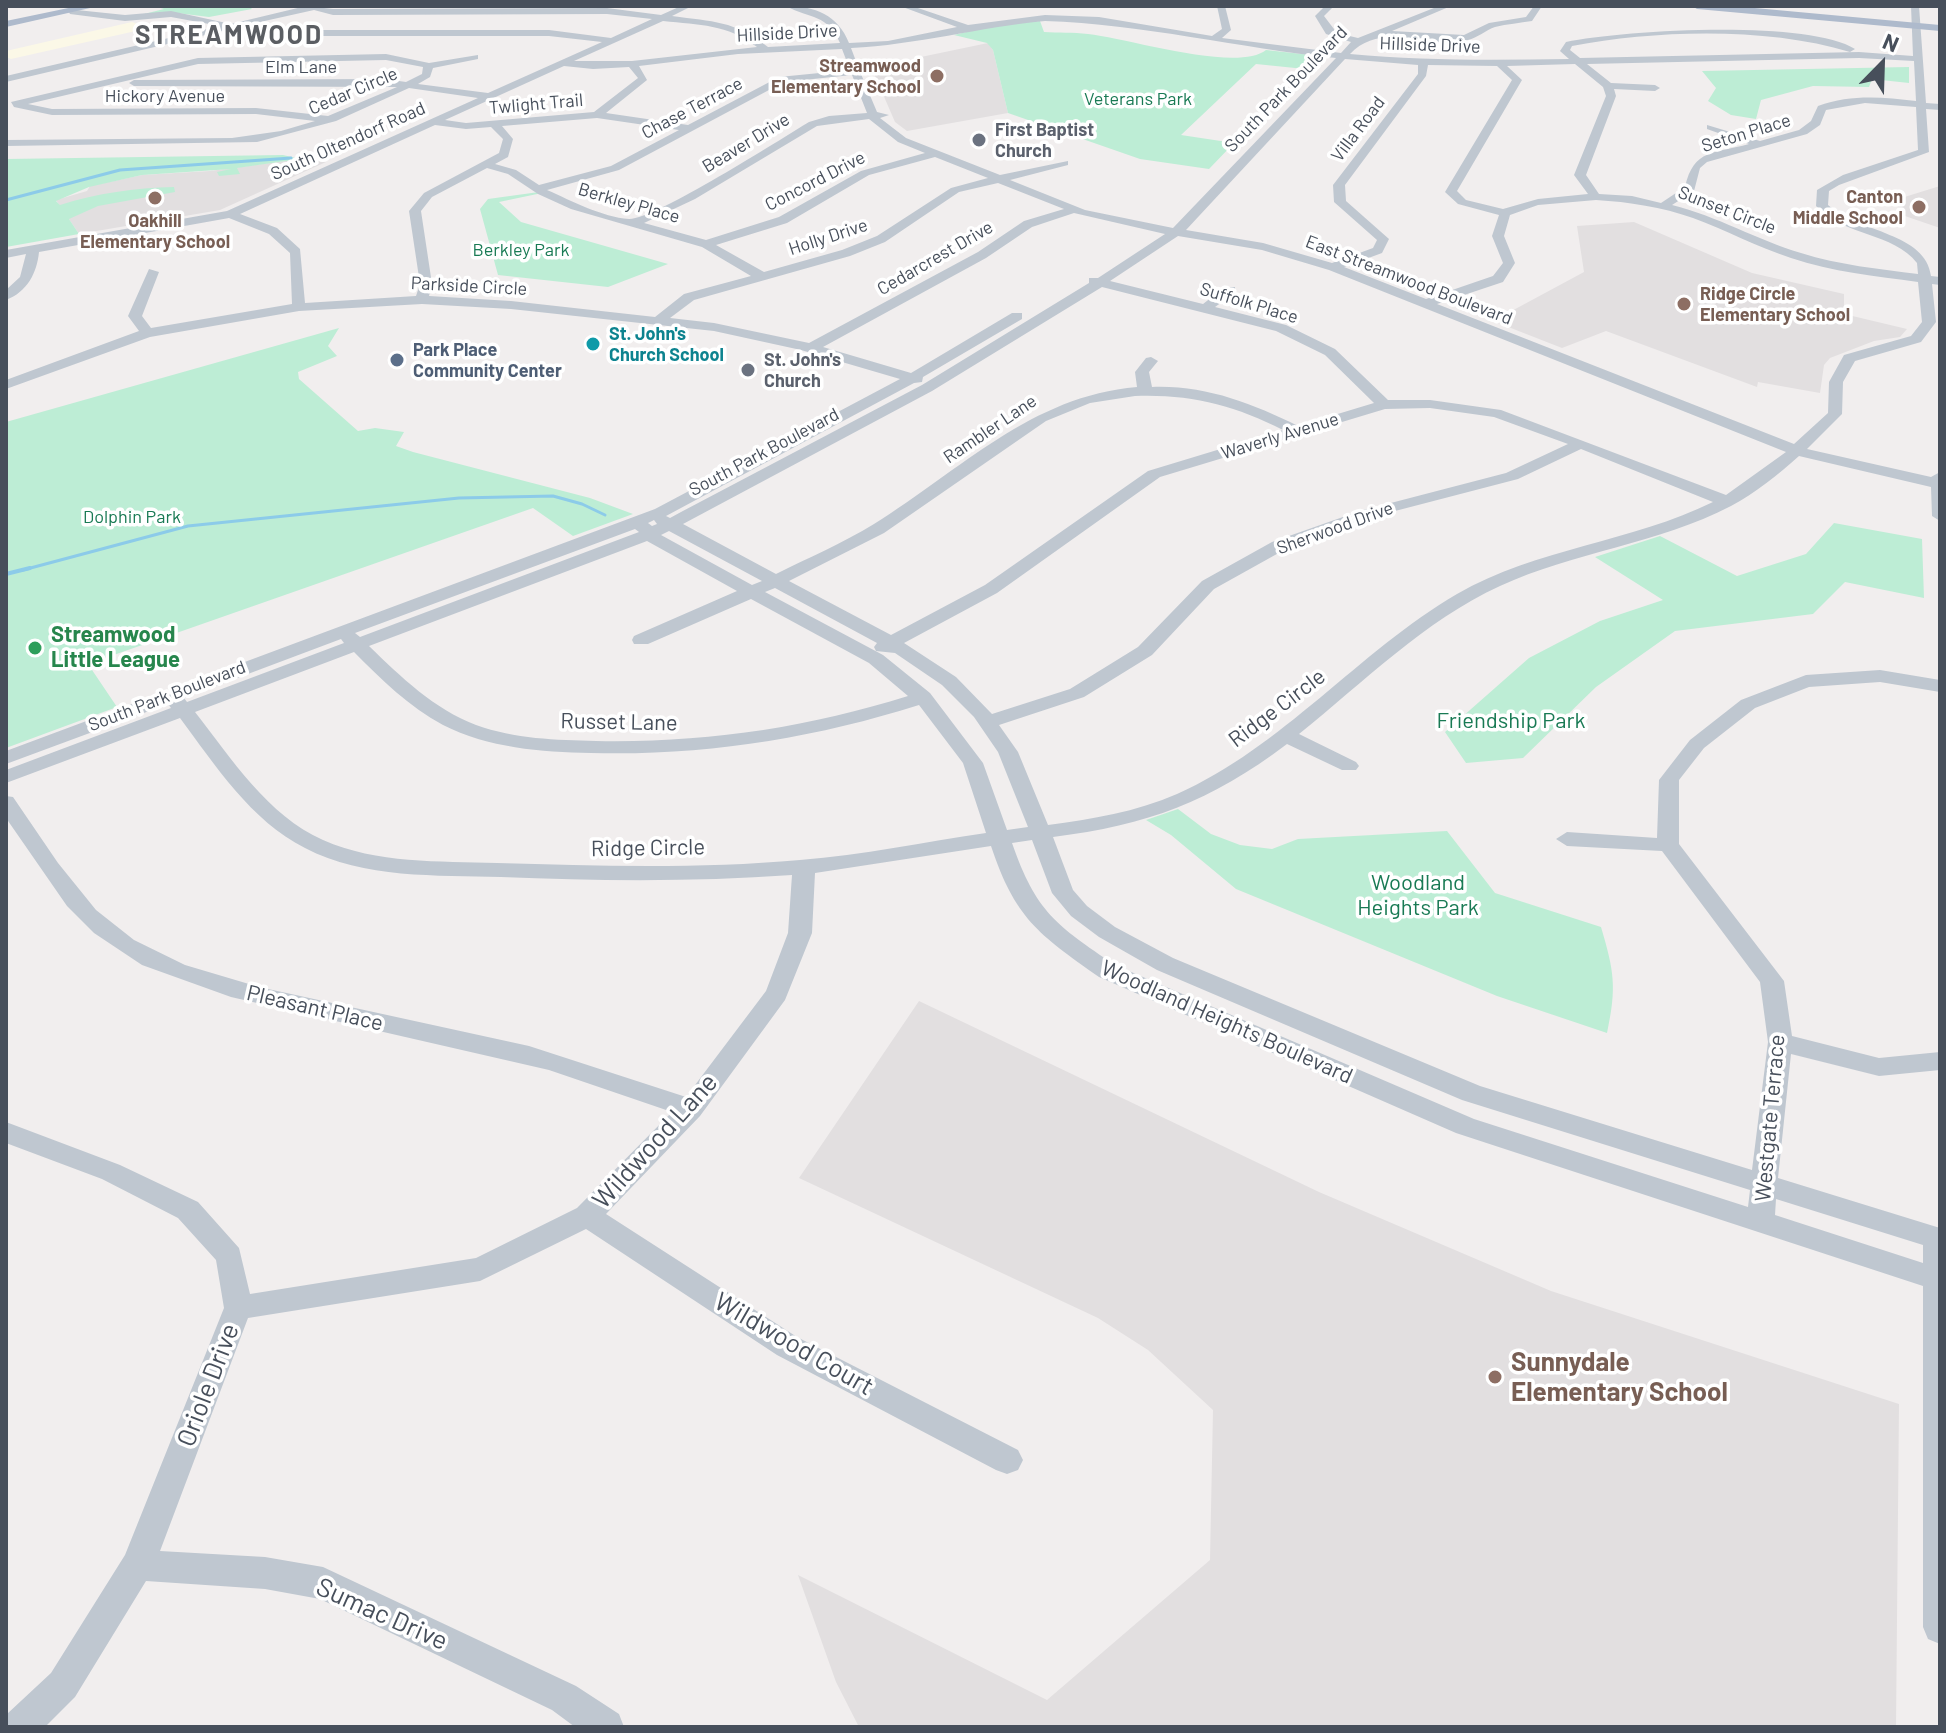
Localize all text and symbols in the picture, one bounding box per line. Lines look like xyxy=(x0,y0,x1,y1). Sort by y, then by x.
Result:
district label: STREAMWOOD xyxy=(135,19,323,51)
street label: Hillside Drive xyxy=(736,20,838,46)
street label: South Park Boulevard xyxy=(1220,21,1352,157)
north arrow xyxy=(1842,24,1922,104)
text: N xyxy=(1880,27,1903,57)
street label: Hillside Drive xyxy=(1379,32,1481,58)
place label: Streamwood Elementary School xyxy=(771,55,921,98)
street label: Elm Lane xyxy=(265,56,337,78)
street label: Cedar Circle xyxy=(305,63,401,119)
marker: Streamwood Elementary School xyxy=(928,67,946,85)
street label: Chase Terrace xyxy=(638,72,746,144)
street label: Hickory Avenue xyxy=(105,85,225,107)
park label: Veterans Park xyxy=(1084,88,1192,110)
street label: Twlight Trail xyxy=(488,89,584,119)
street label: Villa Road xyxy=(1326,92,1390,166)
street label: South Oltendorf Road xyxy=(267,97,429,185)
street label: Beaver Drive xyxy=(698,109,794,177)
street label: Seton Place xyxy=(1699,109,1793,157)
place label: First Baptist Church xyxy=(995,119,1094,162)
marker: First Baptist Church xyxy=(970,131,988,149)
street label: Concord Drive xyxy=(761,147,869,215)
street label: Berkley Place xyxy=(576,178,682,228)
street label: Sunset Circle xyxy=(1675,181,1779,239)
place label: Canton Middle School xyxy=(1793,186,1903,228)
marker: Oakhill Elementary School xyxy=(146,189,164,207)
marker: Canton Middle School xyxy=(1910,198,1928,216)
place label: Oakhill Elementary School xyxy=(80,210,230,252)
street label: Holly Drive xyxy=(786,214,870,260)
street label: Cedarcrest Drive xyxy=(873,216,997,300)
street label: East Streamwood Boulevard xyxy=(1303,231,1515,329)
park label: Berkley Park xyxy=(472,239,570,261)
street label: Parkside Circle xyxy=(410,272,528,300)
street label: Suffolk Place xyxy=(1197,278,1301,328)
place label: Ridge Circle Elementary School xyxy=(1700,283,1850,326)
marker: Ridge Circle Elementary School xyxy=(1675,295,1693,313)
place label: St. John's Church School xyxy=(609,323,724,366)
marker: St. John's Church School xyxy=(584,335,602,353)
place label: Park Place Community Center xyxy=(413,339,562,382)
place label: St. John's Church xyxy=(764,349,841,392)
marker: Park Place Community Center xyxy=(388,351,406,369)
marker: St. John's Church xyxy=(739,361,757,379)
street label: Rambler Lane xyxy=(939,390,1041,468)
street label: South Park Boulevard xyxy=(685,403,843,501)
street label: Waverly Avenue xyxy=(1219,408,1341,464)
street label: Sherwood Drive xyxy=(1274,497,1396,559)
park label: Dolphin Park xyxy=(83,506,181,528)
place label: Streamwood Little League xyxy=(51,622,180,674)
marker: Streamwood Little League xyxy=(26,639,44,657)
street label: South Park Boulevard xyxy=(85,656,249,736)
street label: Ridge Circle xyxy=(1224,663,1330,753)
street label: Russet Lane xyxy=(560,708,678,736)
park label: Friendship Park xyxy=(1436,708,1586,734)
street label: Ridge Circle xyxy=(591,834,705,862)
park label: Woodland Heights Park xyxy=(1357,870,1479,922)
street label: Woodland Heights Boulevard xyxy=(1097,955,1357,1089)
street label: Pleasant Place xyxy=(244,979,386,1037)
street label: Westgate Terrace xyxy=(1750,1033,1790,1203)
street label: Wildwood Lane xyxy=(586,1067,724,1215)
street label: Wildwood Court xyxy=(709,1286,879,1402)
street label: Oriole Drive xyxy=(170,1319,246,1451)
place label: Sunnydale Elementary School xyxy=(1511,1346,1728,1408)
marker: Sunnydale Elementary School xyxy=(1486,1368,1504,1386)
street label: Sumac Drive xyxy=(311,1571,453,1657)

